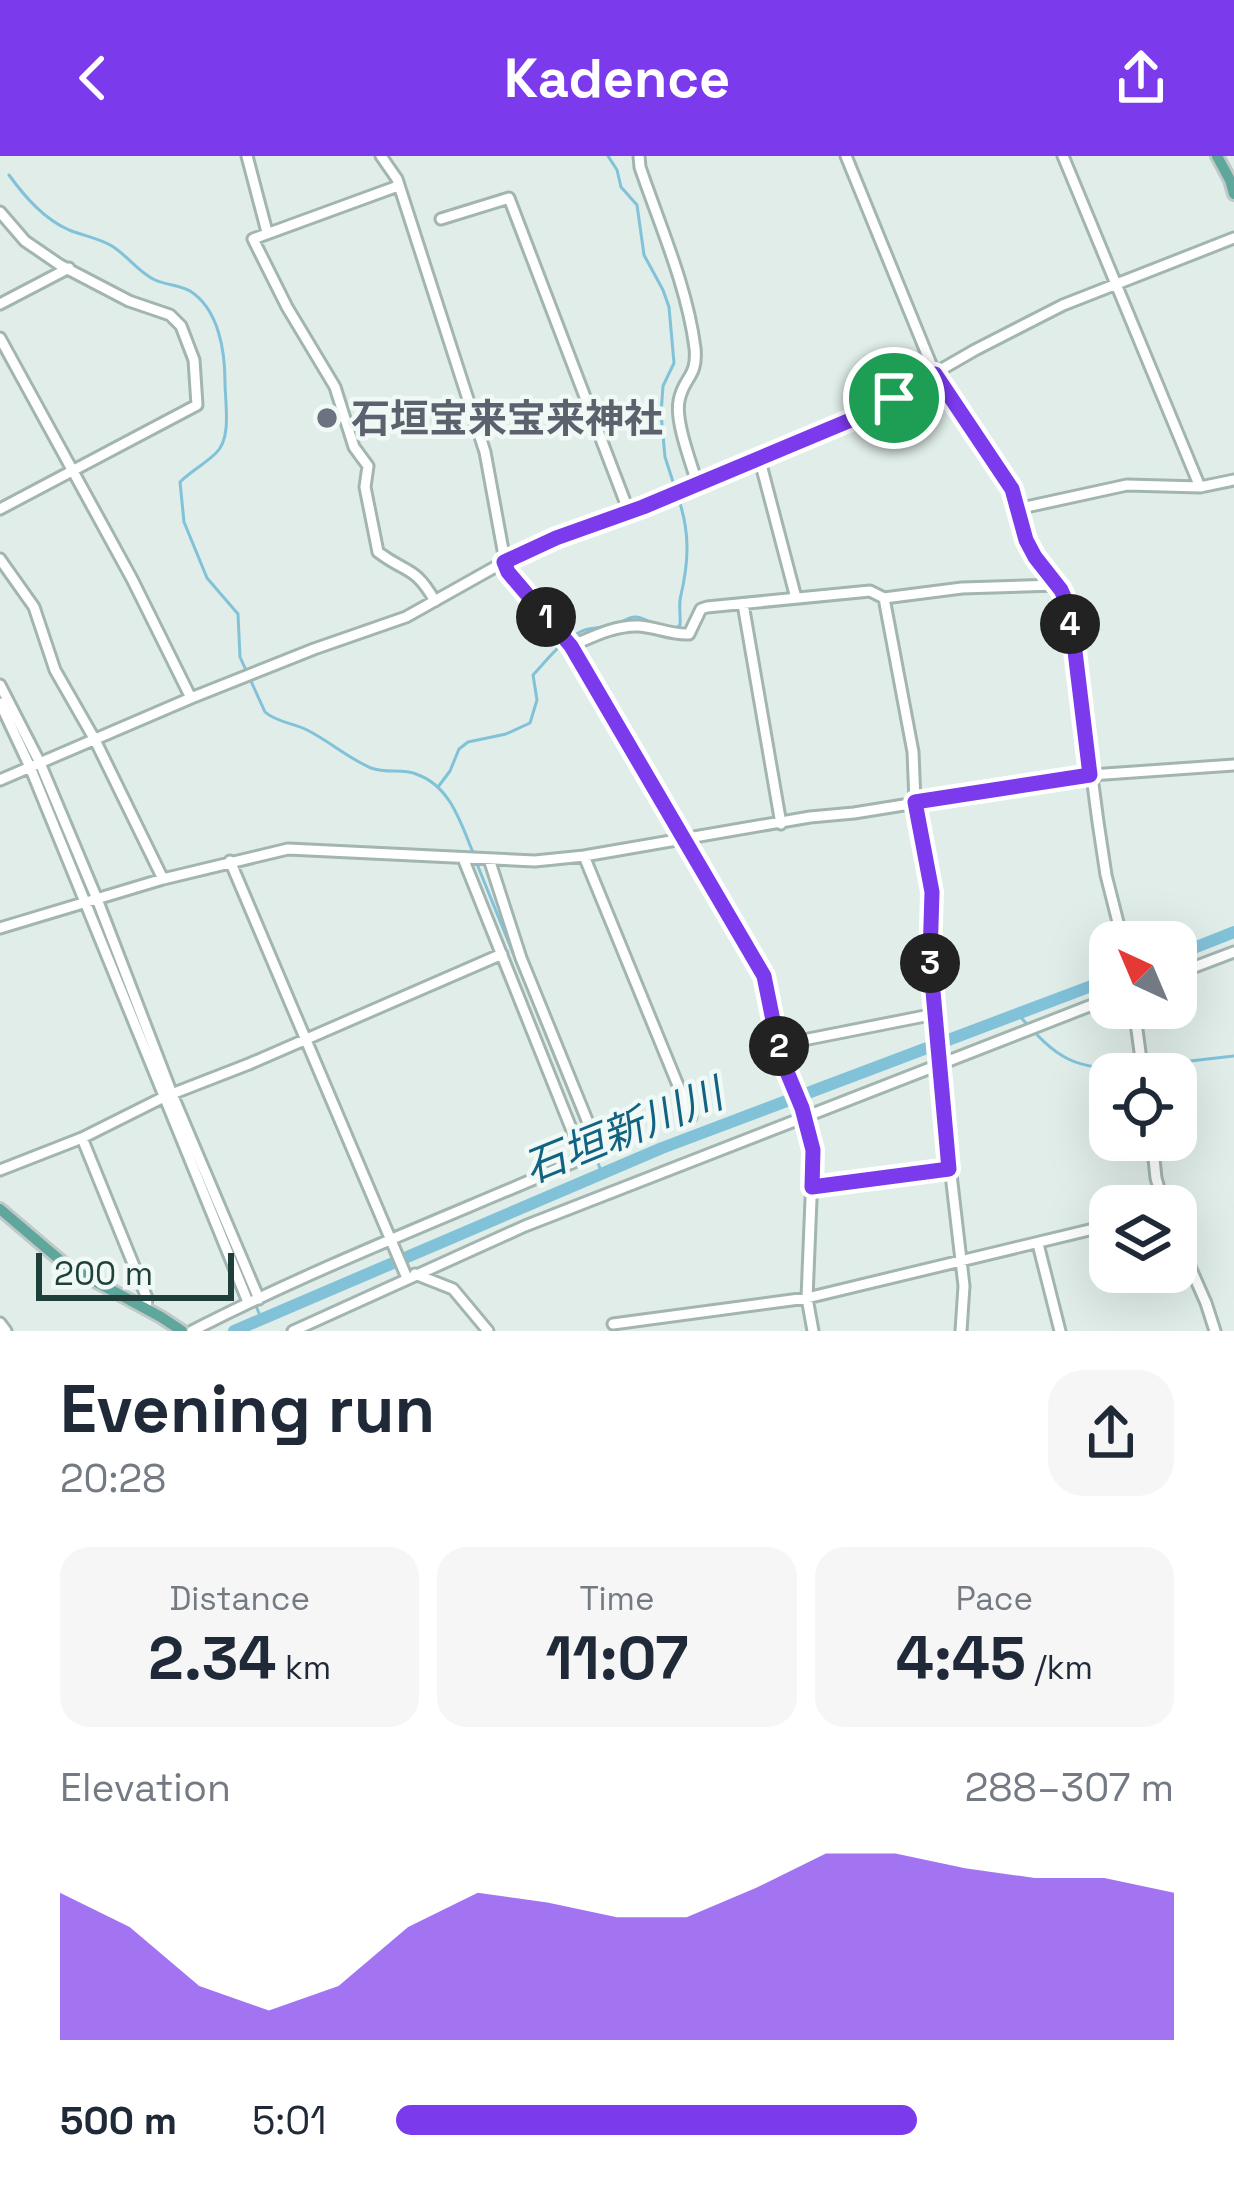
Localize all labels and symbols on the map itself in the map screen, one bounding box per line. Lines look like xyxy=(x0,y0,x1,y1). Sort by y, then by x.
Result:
pin xyxy=(843,347,945,449)
place label: 石垣宝来宝来神社 xyxy=(351,394,663,443)
marker: 石垣宝来宝来神社 xyxy=(314,405,340,431)
pin: 1 xyxy=(516,587,576,647)
pin: 4 xyxy=(1040,594,1100,654)
north arrow xyxy=(1089,921,1197,1029)
pin: 3 xyxy=(900,933,960,993)
pin: 2 xyxy=(749,1016,809,1076)
water label: 石垣新川川 xyxy=(516,1066,734,1195)
scale bar xyxy=(36,1247,234,1300)

